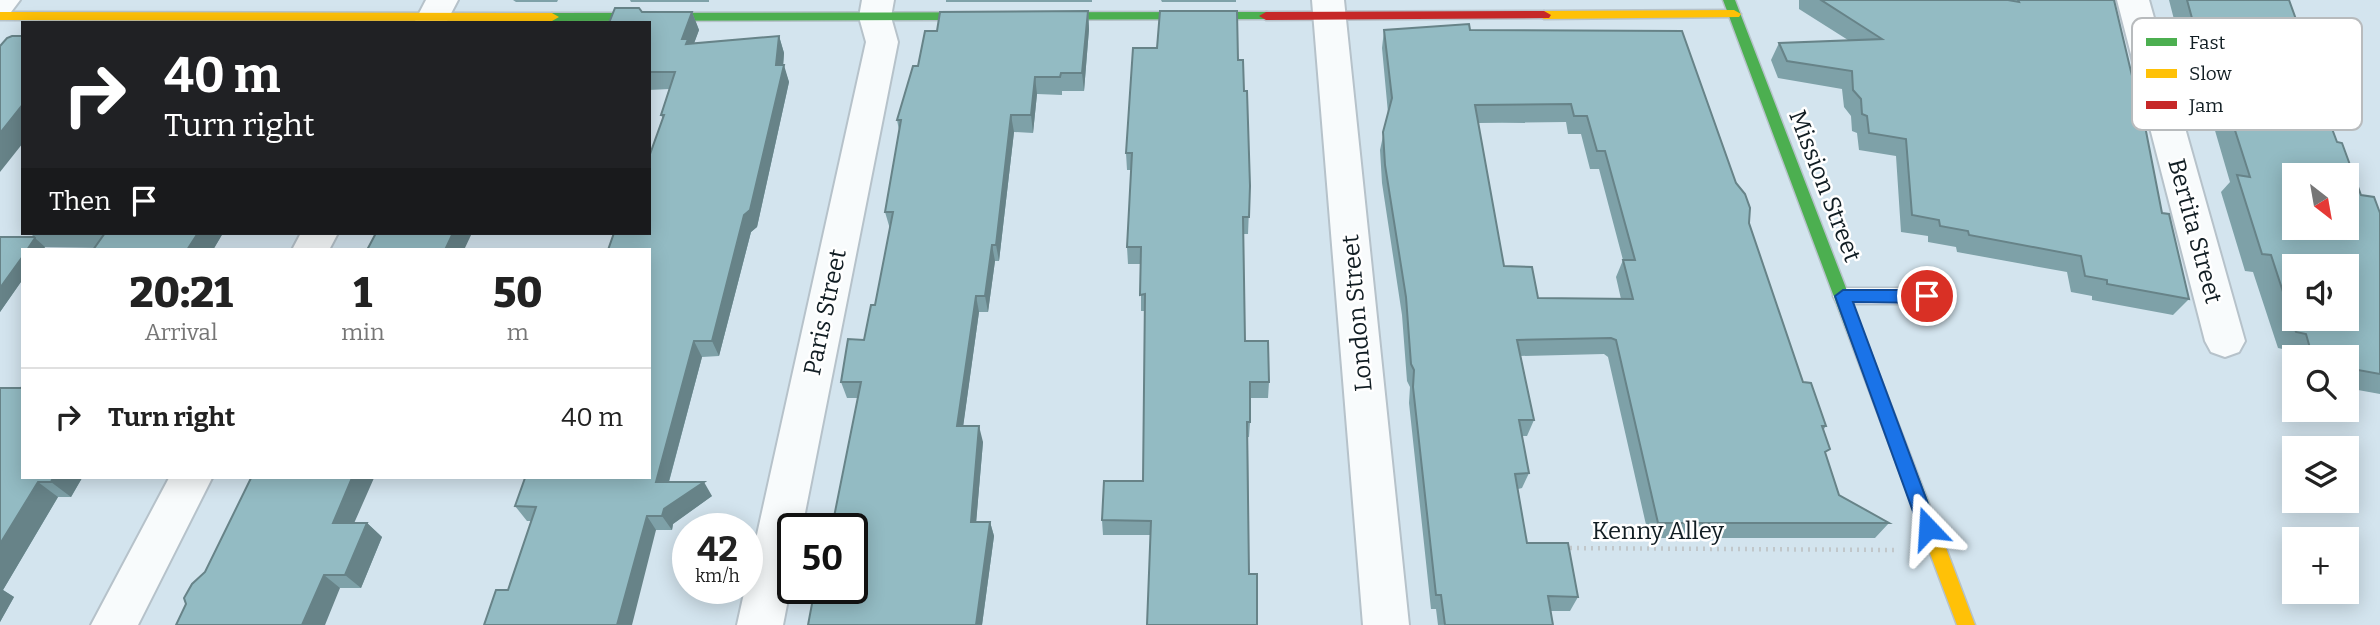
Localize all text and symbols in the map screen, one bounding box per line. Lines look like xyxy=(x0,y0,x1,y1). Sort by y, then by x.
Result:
legend xyxy=(2132,18,2362,130)
text: Fast xyxy=(2189,31,2226,54)
text: 40 m xyxy=(164,46,281,105)
icon: right xyxy=(49,49,140,140)
text: Slow xyxy=(2189,62,2232,85)
text: Jam xyxy=(2188,94,2223,117)
text: Turn right xyxy=(164,106,315,144)
street label: Mission Street xyxy=(1783,106,1867,266)
street label: Bertita Street xyxy=(2162,155,2228,307)
north arrow xyxy=(2282,163,2359,240)
map controls xyxy=(2282,163,2359,604)
icon: arrive xyxy=(125,182,163,220)
text: Then xyxy=(49,186,111,217)
street label: London Street xyxy=(1336,233,1378,393)
street label: Paris Street xyxy=(798,246,852,378)
button: sound xyxy=(2282,254,2359,331)
pin xyxy=(1897,266,1957,326)
text: 20:21 xyxy=(129,268,233,318)
text: 1 xyxy=(354,268,372,318)
text: 50 xyxy=(493,268,543,318)
icon: arrive xyxy=(1908,277,1946,315)
text: Arrival xyxy=(145,318,218,346)
text: min xyxy=(341,318,385,346)
text: m xyxy=(507,318,529,346)
button: search xyxy=(2282,345,2359,422)
icon: right xyxy=(49,398,87,436)
text: Turn right xyxy=(108,402,235,433)
text: 40 m xyxy=(561,402,623,433)
button: layers xyxy=(2282,436,2359,513)
position arrow xyxy=(1891,491,1965,565)
speed limit sign: 50 xyxy=(777,513,868,604)
street label: Kenny Alley xyxy=(1592,517,1724,545)
button: + xyxy=(2282,527,2359,604)
text: 42 xyxy=(697,528,738,570)
text: km/h xyxy=(695,565,740,587)

